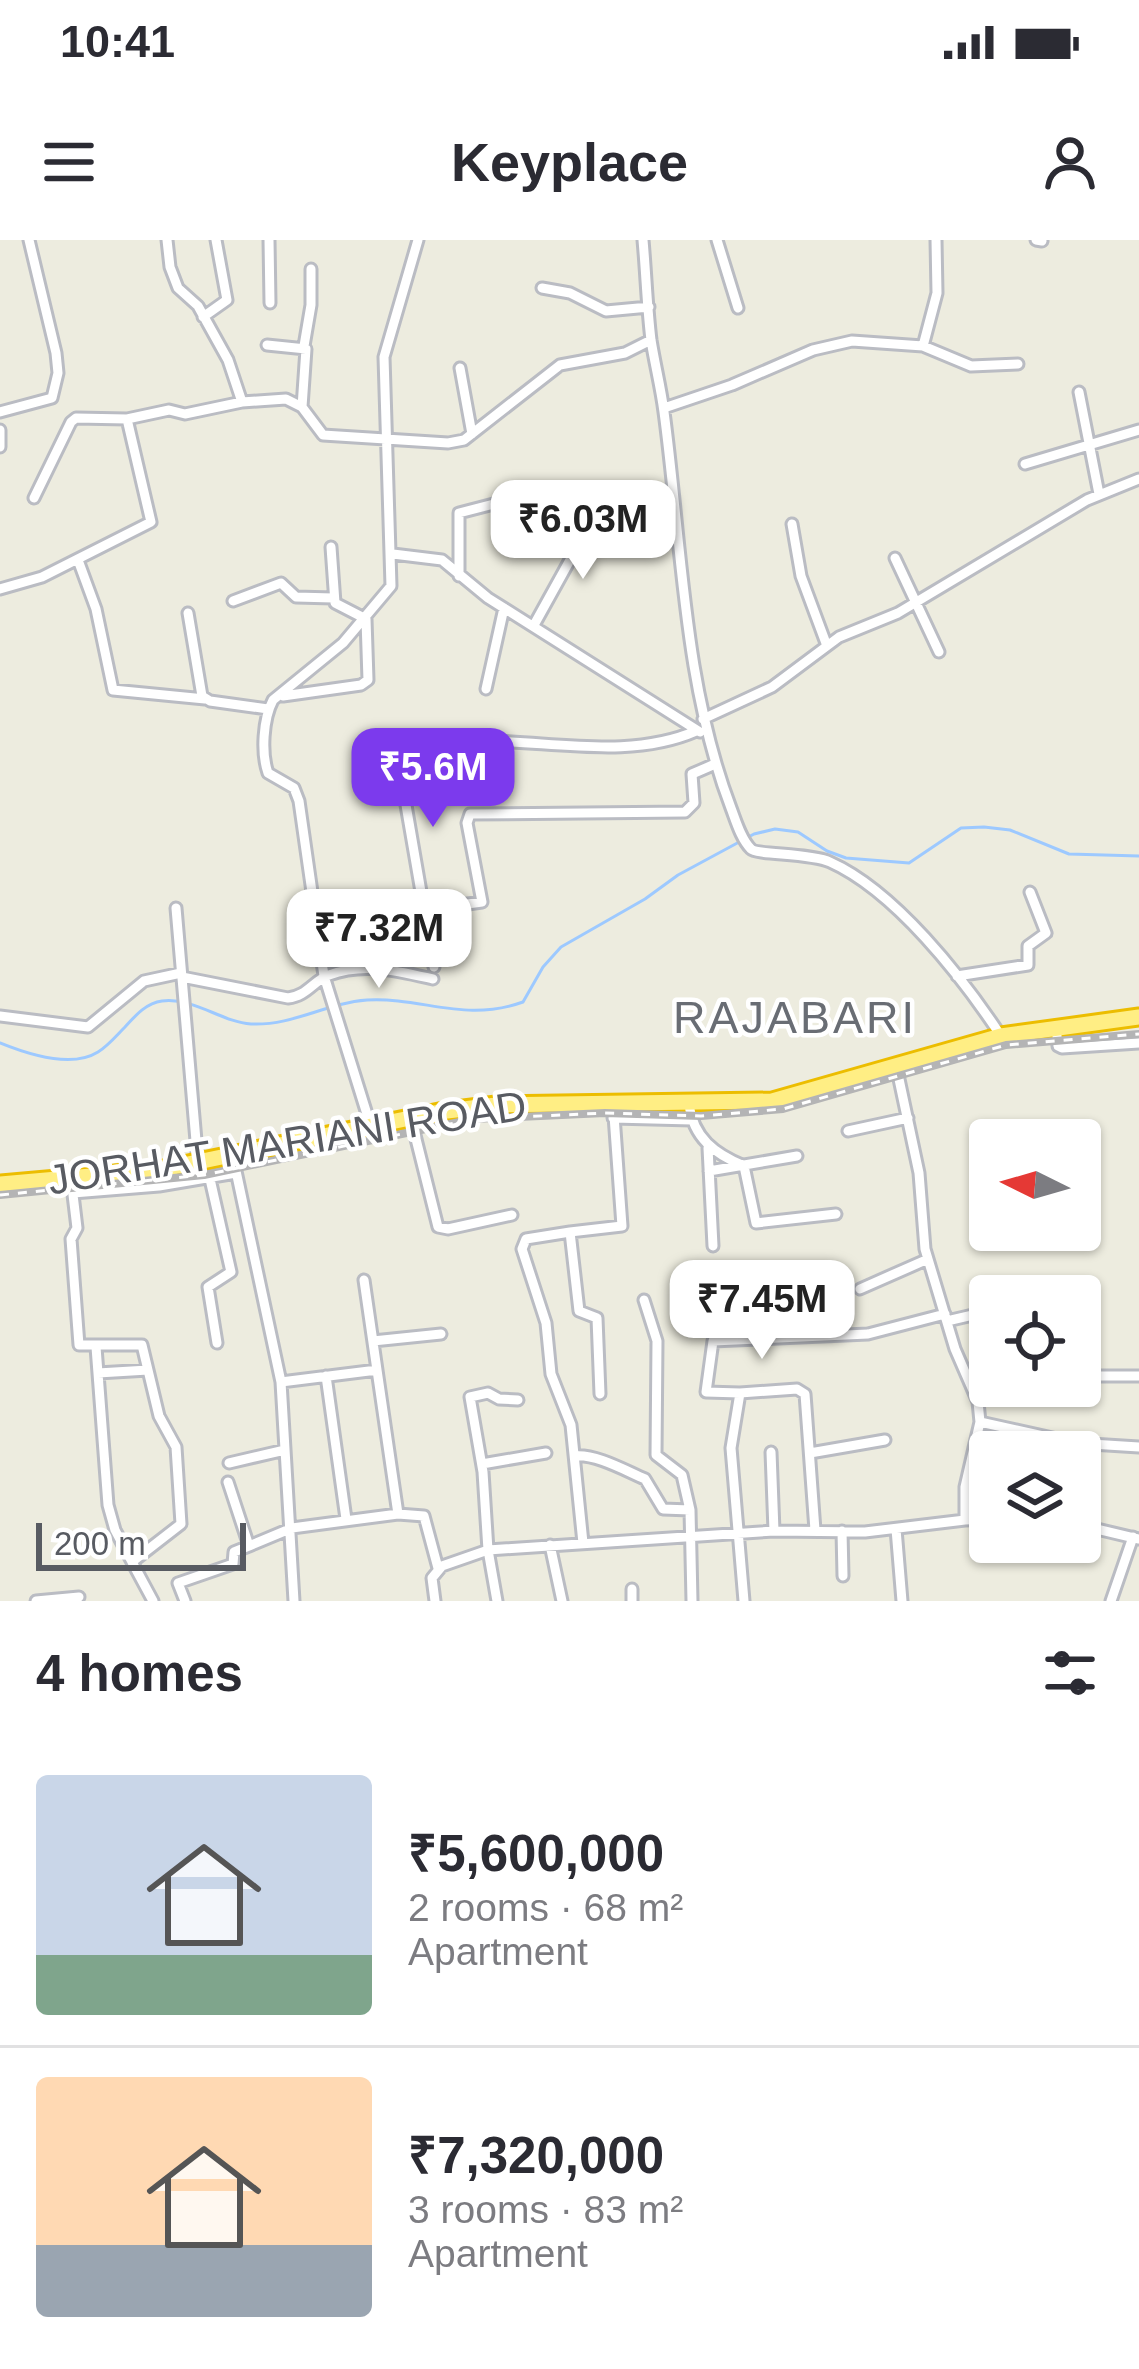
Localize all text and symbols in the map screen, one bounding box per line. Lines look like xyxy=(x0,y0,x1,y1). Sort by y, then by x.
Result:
text: 10:41 xyxy=(60,16,175,67)
icon: menu xyxy=(36,129,102,195)
icon: person xyxy=(1037,129,1103,195)
text: Keyplace xyxy=(451,132,688,192)
pin: ₹6.03M xyxy=(485,480,681,582)
text: ₹6.03M xyxy=(518,497,648,540)
pin: ₹5.6M xyxy=(349,728,517,830)
text: ₹5.6M xyxy=(378,745,488,788)
pin: ₹7.32M xyxy=(281,889,477,991)
text: ₹7.32M xyxy=(314,906,444,949)
district label: RAJABARI xyxy=(673,992,917,1043)
street label: JORHAT MARIANI ROAD xyxy=(44,1081,530,1204)
north arrow xyxy=(969,1119,1101,1251)
map controls xyxy=(969,1119,1101,1563)
pin: ₹7.45M xyxy=(664,1260,860,1362)
button: locate xyxy=(969,1275,1101,1407)
text: ₹7.45M xyxy=(697,1277,827,1320)
button: layers xyxy=(969,1431,1101,1563)
scale bar xyxy=(36,1517,246,1570)
text: 200 m xyxy=(54,1525,146,1562)
icon: filters xyxy=(1037,1640,1103,1706)
text: 4 homes xyxy=(36,1645,243,1702)
icon: home xyxy=(132,1823,276,1967)
text: ₹5,600,000 xyxy=(408,1825,664,1882)
text: 2 rooms · 68 m² xyxy=(408,1886,683,1929)
text: Apartment xyxy=(408,1930,588,1973)
icon: home xyxy=(132,2125,276,2269)
text: ₹7,320,000 xyxy=(408,2127,664,2184)
text: 3 rooms · 83 m² xyxy=(408,2188,683,2231)
text: Apartment xyxy=(408,2232,588,2275)

